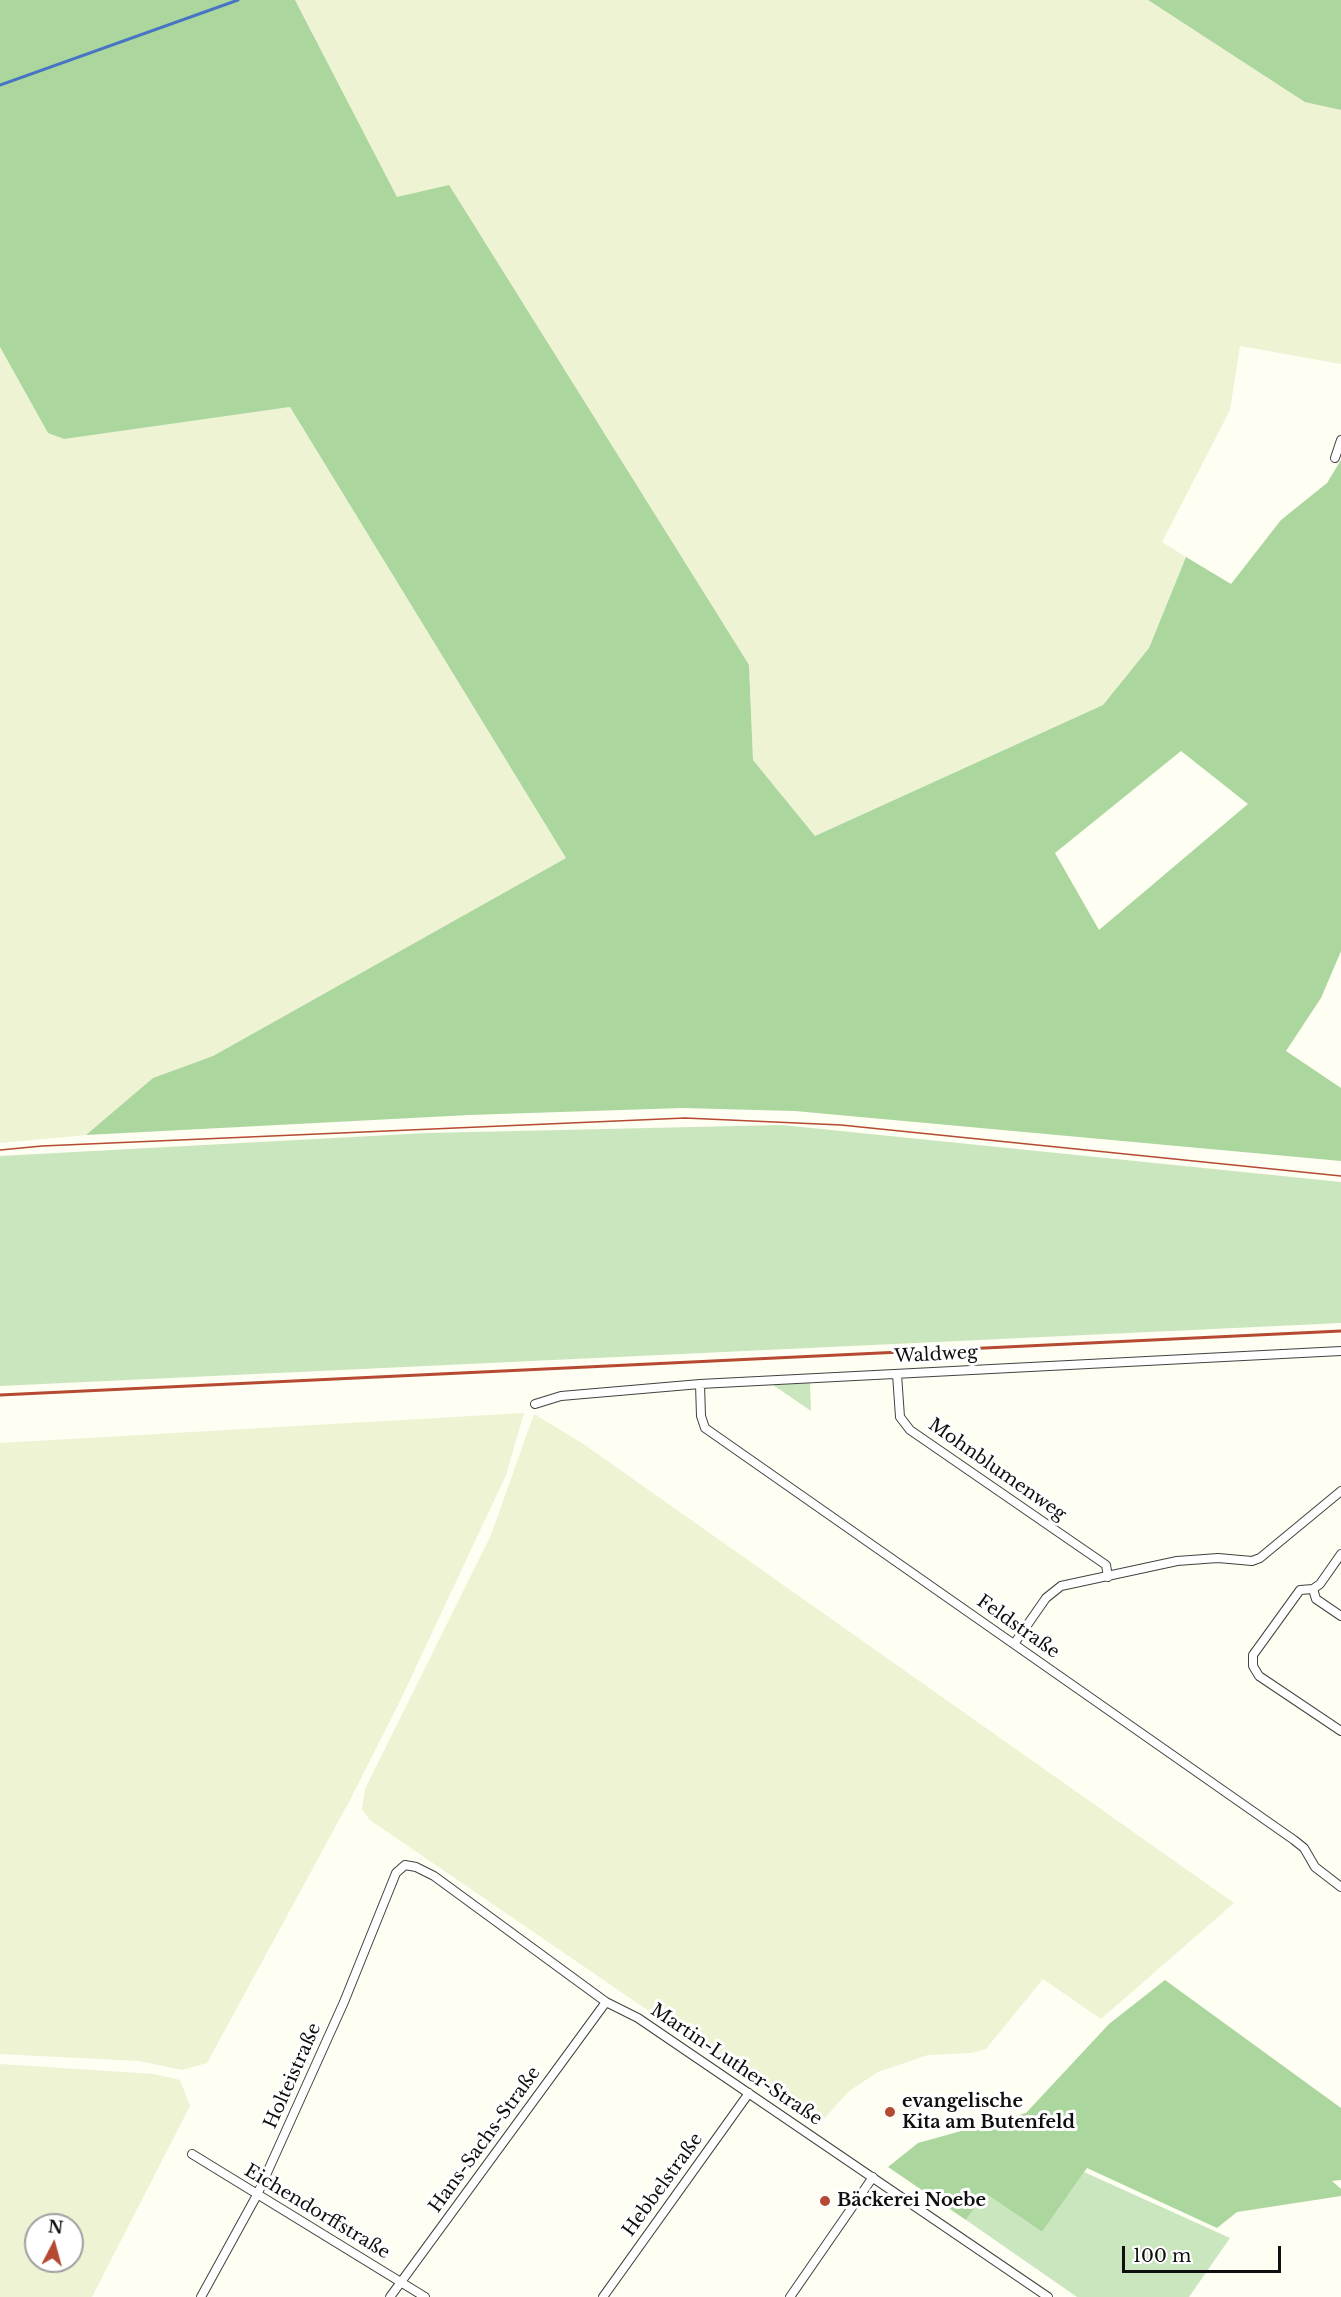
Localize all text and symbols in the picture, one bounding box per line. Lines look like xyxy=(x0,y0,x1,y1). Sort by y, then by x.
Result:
street label: Waldweg xyxy=(894,1342,978,1368)
street label: Mohnblumenweg xyxy=(924,1414,1070,1526)
street label: Feldstraße xyxy=(973,1591,1063,1663)
street label: Martin-Luther-Straße xyxy=(646,2000,826,2130)
street label: Holteistraße xyxy=(260,2020,326,2132)
street label: Hans-Sachs-Straße xyxy=(425,2063,545,2217)
place label: evangelische Kita am Butenfeld xyxy=(902,2091,1075,2134)
marker: evangelische Kita am Butenfeld xyxy=(883,2105,897,2119)
street label: Hebbelstraße xyxy=(618,2129,708,2241)
street label: Eichendorffstraße xyxy=(240,2160,394,2264)
place label: Bäckerei Noebe xyxy=(837,2190,986,2212)
marker: Bäckerei Noebe xyxy=(818,2194,832,2208)
north arrow xyxy=(24,2213,84,2273)
text: N xyxy=(47,2216,64,2238)
scale bar xyxy=(1125,2234,1284,2272)
text: 100 m xyxy=(1133,2245,1191,2267)

